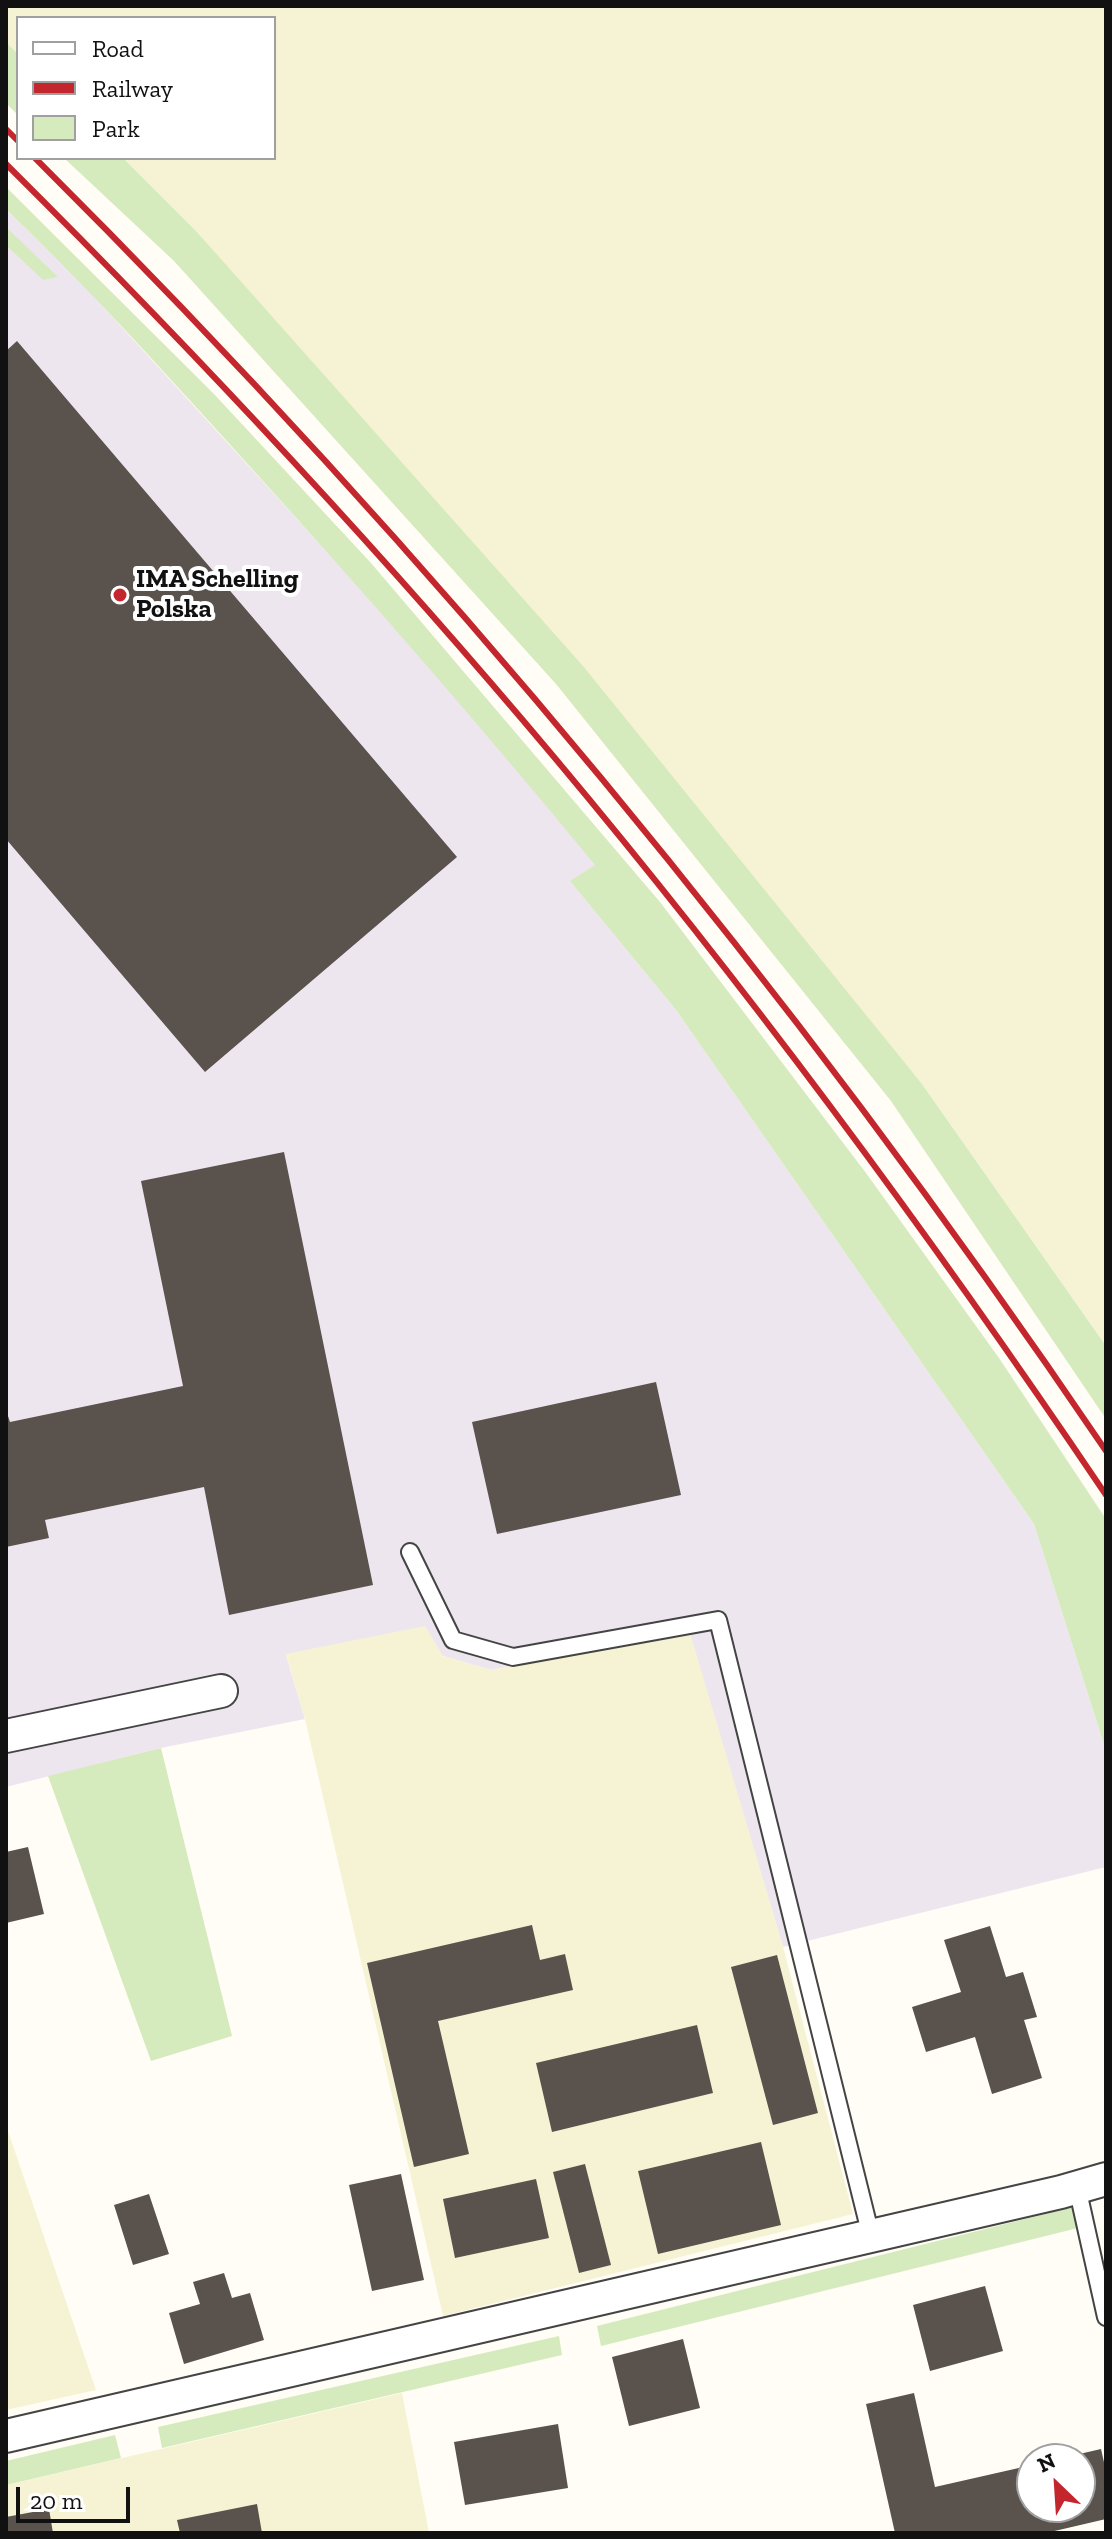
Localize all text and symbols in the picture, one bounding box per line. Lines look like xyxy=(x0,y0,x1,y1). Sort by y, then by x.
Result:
legend xyxy=(16,16,276,160)
text: Road xyxy=(92,34,144,63)
text: Railway xyxy=(92,74,173,103)
text: Park xyxy=(92,114,140,143)
place label: IMA Schelling Polska xyxy=(136,564,298,626)
marker: IMA Schelling Polska xyxy=(111,586,129,604)
north arrow xyxy=(1016,2443,1096,2523)
text: N xyxy=(1033,2447,1060,2478)
scale bar xyxy=(20,2471,134,2521)
text: 20 m xyxy=(30,2486,82,2515)

